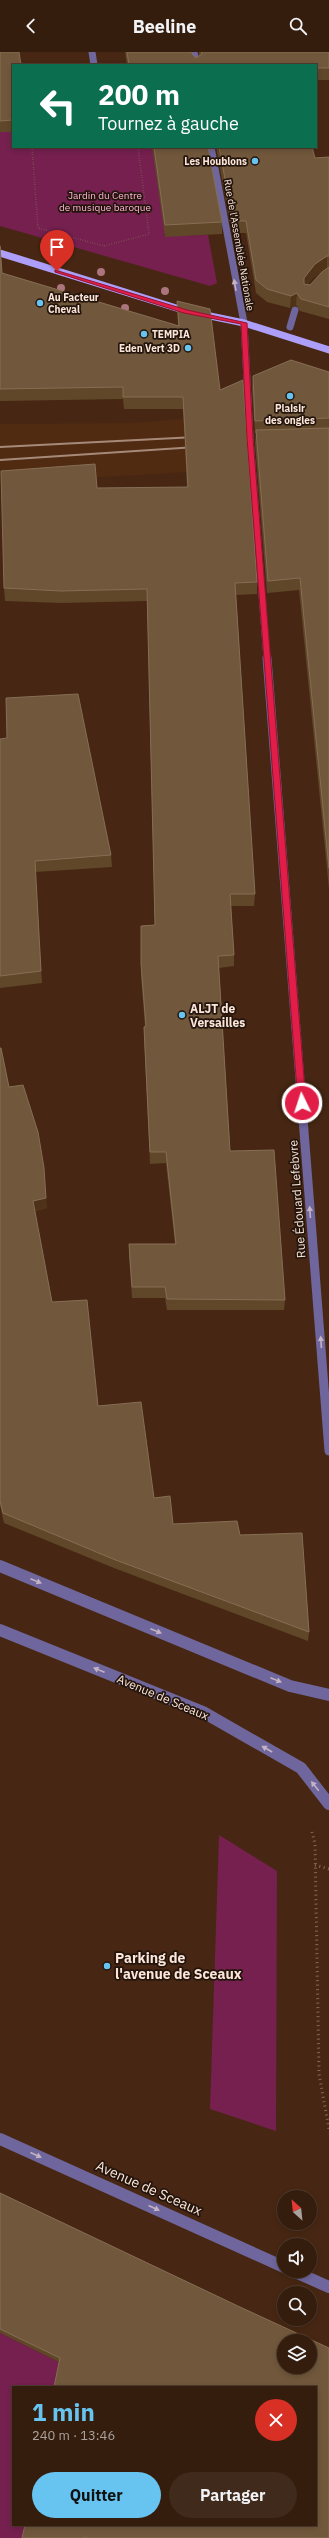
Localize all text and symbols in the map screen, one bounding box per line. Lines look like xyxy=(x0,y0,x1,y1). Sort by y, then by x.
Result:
icon: back xyxy=(20,15,42,37)
text: Beeline xyxy=(133,15,196,38)
icon: search xyxy=(287,15,309,37)
text: 200 m xyxy=(98,76,180,113)
icon: left xyxy=(32,80,84,132)
text: Tournez à gauche xyxy=(98,112,239,135)
place label: Les Houblons xyxy=(184,155,247,168)
marker: Les Houblons xyxy=(250,156,260,166)
street label: Rue de l'Assemblée Nationale xyxy=(221,178,257,312)
park label: Jardin du Centre de musique baroque xyxy=(59,189,152,214)
pin xyxy=(40,230,74,271)
icon: arrive xyxy=(46,236,68,258)
one-way arrow xyxy=(232,279,238,291)
place label: Au Facteur Cheval xyxy=(48,291,99,316)
marker: Au Facteur Cheval xyxy=(35,298,45,308)
place label: TEMPIA xyxy=(152,328,190,341)
marker: TEMPIA xyxy=(139,329,149,339)
place label: Eden Vert 3D xyxy=(119,342,180,355)
marker: Eden Vert 3D xyxy=(183,343,193,353)
marker: Plaisir des ongles xyxy=(285,391,295,401)
place label: Plaisir des ongles xyxy=(265,402,315,427)
place label: ALJT de Versailles xyxy=(190,1001,245,1030)
marker: ALJT de Versailles xyxy=(177,1010,187,1020)
position arrow xyxy=(281,1082,323,1124)
street label: Rue Édouard Lefebvre xyxy=(285,1139,309,1259)
one-way arrow xyxy=(307,1206,314,1218)
one-way arrow xyxy=(317,1336,324,1348)
one-way arrow xyxy=(31,1578,42,1584)
one-way arrow xyxy=(151,1628,163,1634)
one-way arrow xyxy=(93,1667,104,1673)
street label: Avenue de Sceaux xyxy=(115,1671,211,1723)
one-way arrow xyxy=(271,1678,283,1684)
one-way arrow xyxy=(261,1745,273,1752)
one-way arrow xyxy=(310,1780,319,1791)
place label: Parking de l'avenue de Sceaux xyxy=(115,1949,242,1983)
marker: Parking de l'avenue de Sceaux xyxy=(102,1961,112,1971)
one-way arrow xyxy=(30,2152,41,2158)
street label: Avenue de Sceaux xyxy=(93,2156,205,2220)
north arrow xyxy=(277,2190,317,2230)
map controls xyxy=(277,2190,317,2374)
one-way arrow xyxy=(148,2205,160,2212)
button: sound xyxy=(277,2238,317,2278)
button: search xyxy=(277,2286,317,2326)
button: layers xyxy=(277,2334,317,2374)
text: 1 min xyxy=(32,2396,95,2428)
button: close xyxy=(255,2399,297,2441)
text: 240 m · 13:46 xyxy=(32,2427,115,2444)
button: Quitter xyxy=(32,2472,161,2518)
button: Partager xyxy=(169,2472,297,2518)

